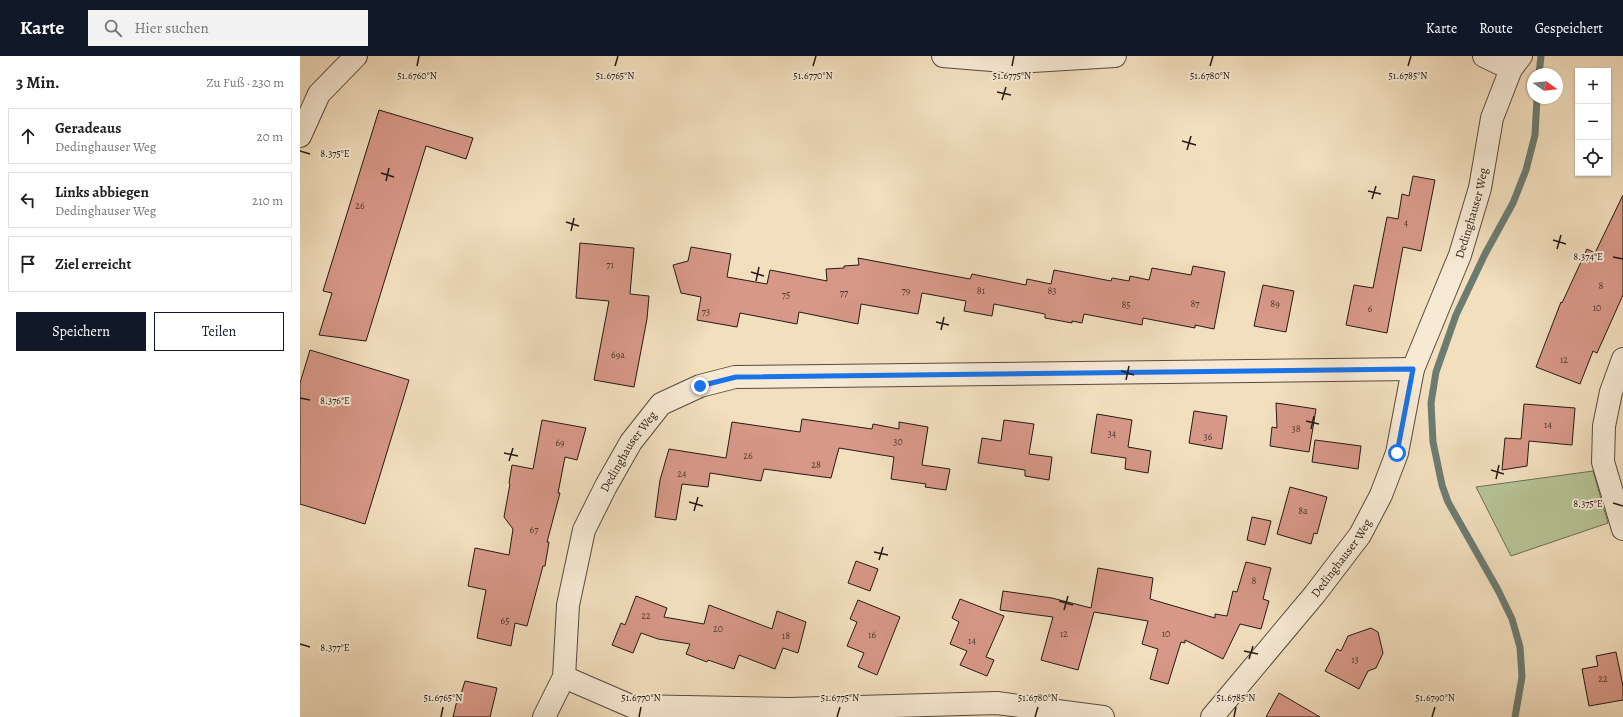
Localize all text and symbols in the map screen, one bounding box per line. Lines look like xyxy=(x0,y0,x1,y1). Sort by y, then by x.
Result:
search box xyxy=(88,10,368,46)
text: Karte xyxy=(20,15,64,41)
icon: search xyxy=(102,17,124,39)
text: Hier suchen xyxy=(134,18,209,38)
text: Karte xyxy=(1426,19,1457,38)
text: Route xyxy=(1479,19,1513,38)
text: Gespeichert xyxy=(1535,19,1603,38)
north arrow xyxy=(1527,68,1563,104)
map controls xyxy=(1575,68,1611,176)
button: + xyxy=(1575,68,1611,104)
text: 51.6760°N xyxy=(397,69,437,82)
text: 51.6765°N xyxy=(596,69,634,82)
text: 51.6770°N xyxy=(793,69,833,82)
text: 51.6775°N xyxy=(993,69,1031,82)
text: 51.6780°N xyxy=(1190,69,1230,82)
text: 51.6785°N xyxy=(1389,69,1427,82)
text: 3 Min. xyxy=(16,71,60,94)
text: Zu Fuß · 230 m xyxy=(206,74,284,91)
button: − xyxy=(1575,104,1611,140)
text: Geradeaus xyxy=(55,118,121,138)
icon: ahead xyxy=(17,125,39,147)
text: 20 m xyxy=(257,128,283,145)
text: Dedinghauser Weg xyxy=(55,138,156,155)
button: locate xyxy=(1575,140,1611,176)
text: 8.375°E xyxy=(320,147,350,160)
street label: Dedinghauser Weg xyxy=(1451,167,1491,261)
text: Links abbiegen xyxy=(55,182,149,202)
icon: left xyxy=(17,189,39,211)
text: 210 m xyxy=(252,192,283,209)
house number: 26 xyxy=(355,199,365,212)
text: Dedinghauser Weg xyxy=(55,202,156,219)
house number: 4 xyxy=(1404,216,1409,229)
text: 8.374°E xyxy=(1573,250,1603,263)
icon: arrive xyxy=(17,253,39,275)
text: Ziel erreicht xyxy=(55,254,131,274)
house number: 71 xyxy=(606,258,614,271)
house number: 8 xyxy=(1599,279,1604,292)
house number: 79 xyxy=(902,284,911,297)
house number: 81 xyxy=(977,284,986,297)
house number: 83 xyxy=(1047,284,1057,297)
house number: 77 xyxy=(840,286,849,299)
house number: 75 xyxy=(782,288,790,301)
house number: 87 xyxy=(1190,297,1200,310)
house number: 89 xyxy=(1270,297,1280,310)
house number: 85 xyxy=(1121,298,1131,311)
house number: 10 xyxy=(1593,301,1601,314)
house number: 6 xyxy=(1368,302,1373,315)
house number: 73 xyxy=(702,305,710,318)
button: Speichern xyxy=(16,312,146,351)
button: Teilen xyxy=(154,312,284,351)
house number: 69a xyxy=(611,348,625,361)
house number: 12 xyxy=(1560,353,1568,366)
route end xyxy=(691,377,709,395)
text: 8.376°E xyxy=(320,394,350,407)
street label: Dedinghauser Weg xyxy=(596,408,660,494)
house number: 14 xyxy=(1544,418,1552,431)
house number: 38 xyxy=(1291,422,1301,435)
house number: 34 xyxy=(1108,427,1117,440)
house number: 36 xyxy=(1204,430,1213,443)
house number: 30 xyxy=(893,435,903,448)
house number: 69 xyxy=(555,436,565,449)
route start xyxy=(1388,444,1406,462)
house number: 26 xyxy=(743,449,753,462)
house number: 28 xyxy=(811,458,821,471)
house number: 24 xyxy=(677,467,687,480)
text: 8.375°E xyxy=(1573,497,1603,510)
house number: 8a xyxy=(1298,504,1308,517)
street label: Dedinghauser Weg xyxy=(1307,516,1375,601)
house number: 67 xyxy=(530,523,539,536)
house number: 8 xyxy=(1252,574,1257,587)
house number: 22 xyxy=(641,609,651,622)
house number: 65 xyxy=(501,614,509,627)
house number: 20 xyxy=(713,622,723,635)
house number: 12 xyxy=(1060,627,1068,640)
house number: 10 xyxy=(1162,627,1170,640)
house number: 16 xyxy=(868,628,876,641)
house number: 18 xyxy=(782,629,790,642)
house number: 14 xyxy=(968,634,976,647)
text: 8.377°E xyxy=(320,641,350,654)
house number: 13 xyxy=(1351,653,1359,666)
house number: 22 xyxy=(1598,672,1608,685)
text: 51.6765°N xyxy=(424,691,462,704)
text: 51.6770°N xyxy=(621,691,661,704)
text: 51.6775°N xyxy=(821,691,859,704)
text: 51.6780°N xyxy=(1018,691,1058,704)
text: 51.6785°N xyxy=(1217,691,1255,704)
text: 51.6790°N xyxy=(1415,691,1455,704)

